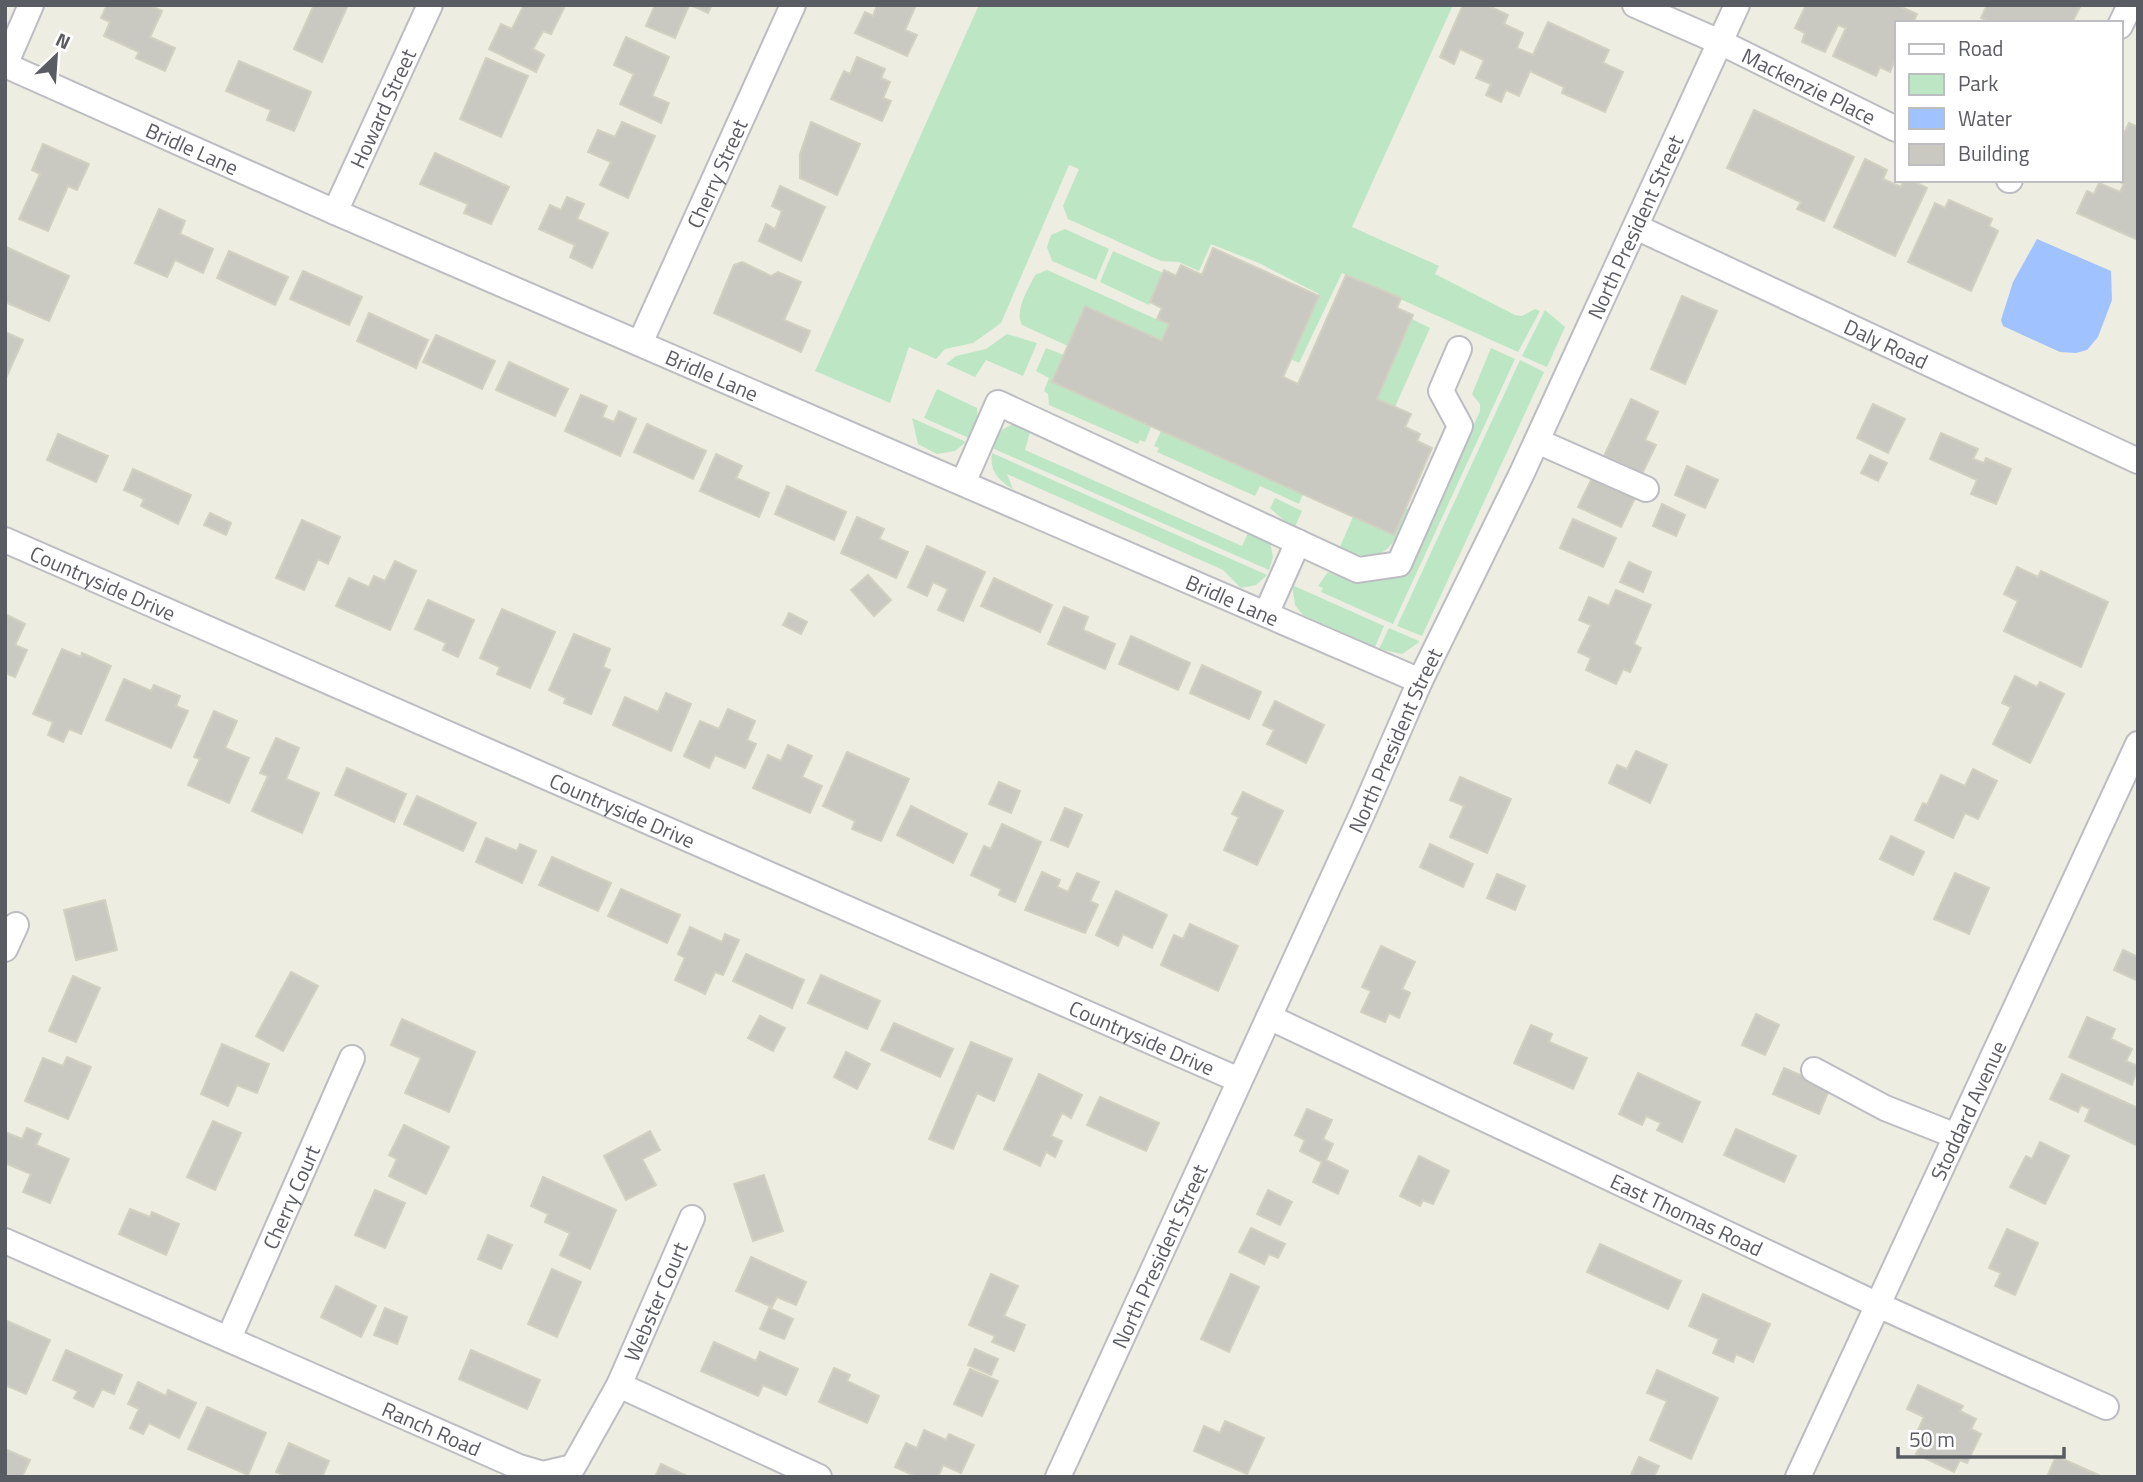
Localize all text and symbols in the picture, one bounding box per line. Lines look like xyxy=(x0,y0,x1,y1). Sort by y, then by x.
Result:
north arrow xyxy=(21,21,91,91)
legend xyxy=(1895,21,2122,182)
text: N xyxy=(51,24,75,56)
text: Road xyxy=(1958,32,2003,64)
street label: Mackenzie Place xyxy=(1737,39,1882,133)
street label: Howard Street xyxy=(341,43,424,173)
text: Park xyxy=(1958,67,1998,99)
text: Water xyxy=(1958,102,2012,134)
street label: Cherry Street xyxy=(678,113,756,233)
street label: Bridle Lane xyxy=(141,114,244,183)
street label: North President Street xyxy=(1579,129,1691,324)
text: Building xyxy=(1958,137,2030,169)
street label: Daly Road xyxy=(1839,310,1933,377)
street label: Bridle Lane xyxy=(660,341,764,409)
street label: Countryside Drive xyxy=(25,537,181,629)
street label: Bridle Lane xyxy=(1181,566,1284,634)
street label: North President Street xyxy=(1340,642,1450,838)
street label: Countryside Drive xyxy=(545,764,700,856)
street label: Countryside Drive xyxy=(1064,992,1220,1083)
street label: Stoddard Avenue xyxy=(1922,1035,2014,1186)
street label: Cherry Court xyxy=(254,1139,328,1254)
street label: North President Street xyxy=(1103,1158,1216,1353)
street label: East Thomas Road xyxy=(1605,1165,1768,1264)
street label: Webster Court xyxy=(615,1236,696,1366)
street label: Ranch Road xyxy=(377,1393,486,1464)
scale bar xyxy=(1898,1416,2064,1460)
text: 50 m xyxy=(1909,1423,1955,1455)

